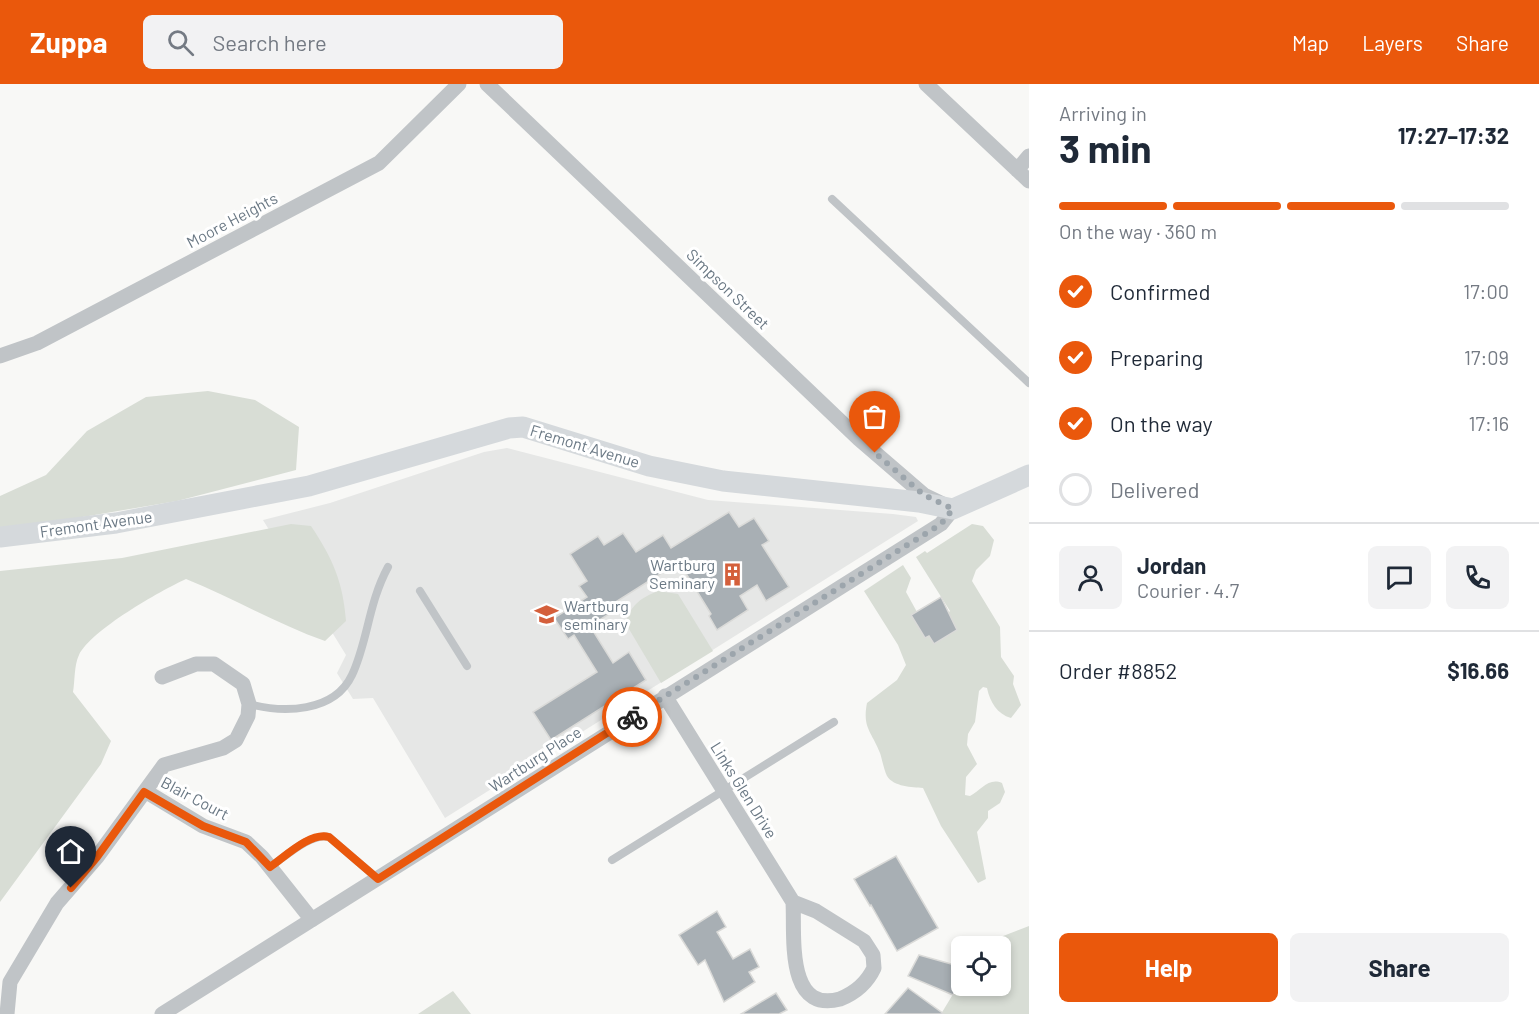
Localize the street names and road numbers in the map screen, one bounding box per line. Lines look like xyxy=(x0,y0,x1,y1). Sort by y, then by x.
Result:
street label: Moore Heights xyxy=(183,188,280,251)
street label: Simpson Street xyxy=(683,244,774,333)
street label: Fremont Avenue xyxy=(528,420,642,471)
street label: Fremont Avenue xyxy=(38,506,153,541)
street label: Wartburg Place xyxy=(485,722,584,795)
street label: Links Glen Drive xyxy=(707,738,782,841)
street label: Blair Court xyxy=(158,772,232,823)

